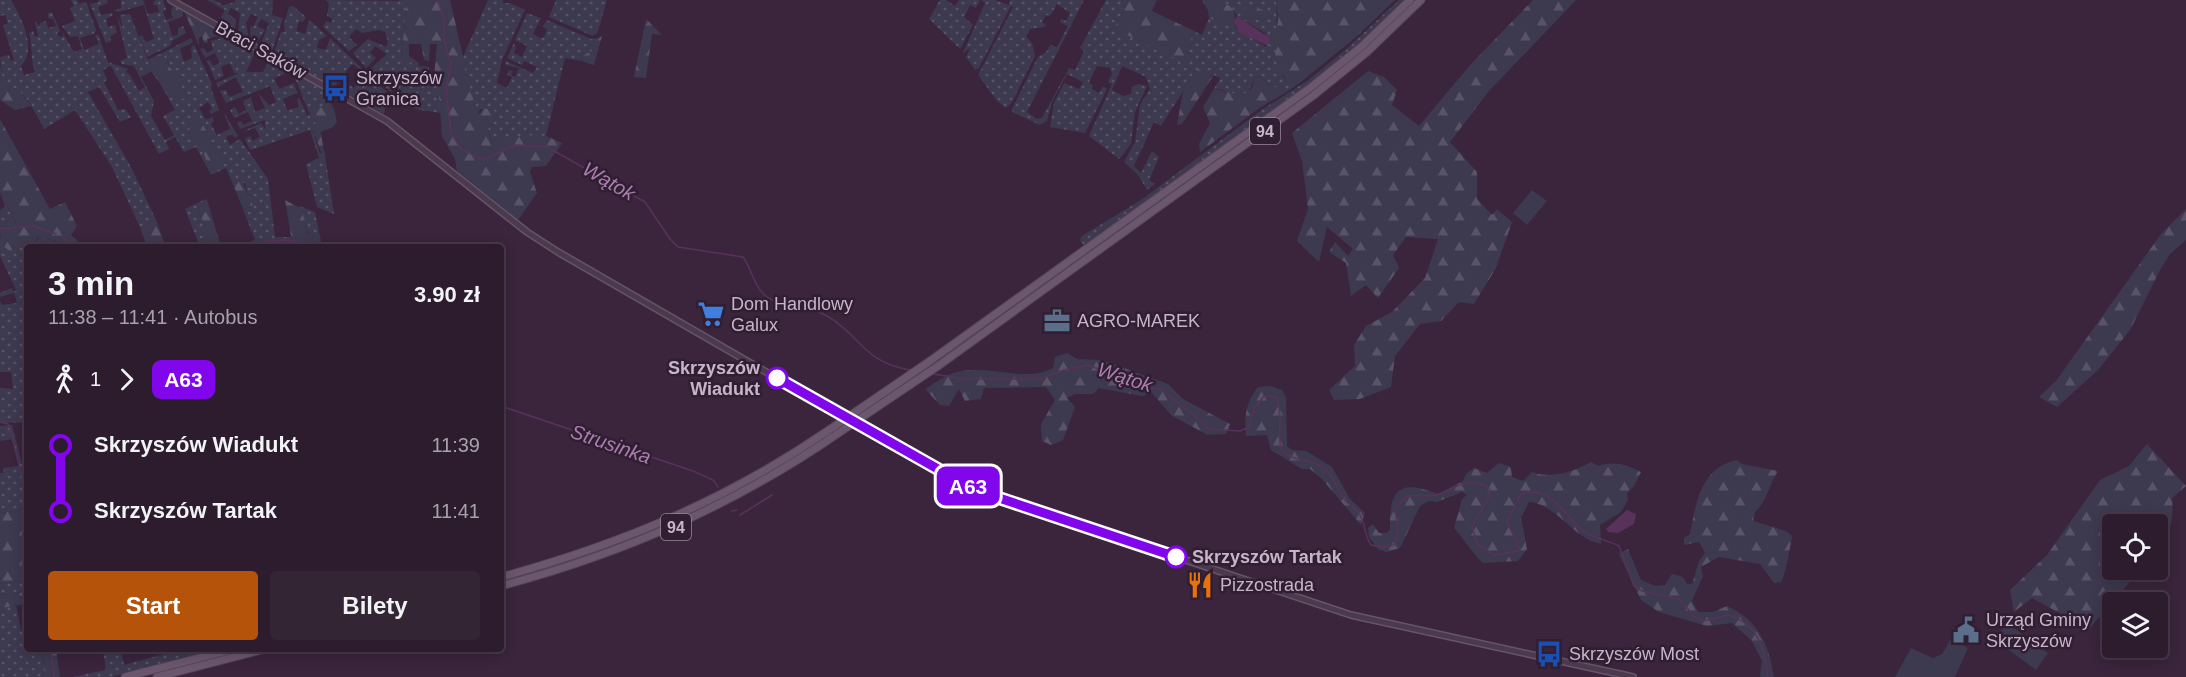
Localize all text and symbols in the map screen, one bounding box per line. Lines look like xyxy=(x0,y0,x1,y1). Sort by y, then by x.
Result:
street label: Braci Saków xyxy=(212,17,310,83)
place label: Skrzyszów Granica xyxy=(356,68,443,109)
bus stop icon: Skrzyszów Granica xyxy=(321,73,351,103)
road number: 94 xyxy=(1250,118,1280,144)
water label: Wątok xyxy=(579,157,640,205)
text: 3 min xyxy=(48,265,134,302)
text: 3.90 zł xyxy=(414,282,480,307)
place label: Dom Handlowy Galux xyxy=(731,294,853,335)
supermarket icon: Dom Handlowy Galux xyxy=(696,299,726,329)
text: 11:38 – 11:41 · Autobus xyxy=(48,306,257,328)
office icon: AGRO-MAREK xyxy=(1042,306,1072,336)
place label: AGRO-MAREK xyxy=(1077,311,1200,331)
place label: Skrzyszów Wiadukt xyxy=(668,358,761,399)
water label: Wątok xyxy=(1095,358,1156,397)
icon: walk xyxy=(48,363,81,396)
icon: forward xyxy=(110,363,143,396)
marker: Skrzyszów Wiadukt xyxy=(766,367,788,389)
text: 1 xyxy=(90,368,101,390)
text: A63 xyxy=(164,368,203,391)
water label: Strusinka xyxy=(568,420,654,468)
text: Skrzyszów Wiadukt xyxy=(94,432,298,457)
text: 11:39 xyxy=(431,434,480,456)
line badge: A63 xyxy=(934,466,1002,506)
text: A63 xyxy=(949,475,987,498)
text: Skrzyszów Tartak xyxy=(94,498,277,523)
text: 11:41 xyxy=(431,500,480,522)
road number: 94 xyxy=(661,514,691,540)
map controls xyxy=(2102,514,2168,658)
button: locate xyxy=(2102,514,2168,580)
marker: Skrzyszów Tartak xyxy=(1165,546,1187,568)
place label: Skrzyszów Tartak xyxy=(1192,547,1343,567)
restaurant icon: Pizzostrada xyxy=(1185,570,1215,600)
button: Start xyxy=(48,571,258,640)
button: Bilety xyxy=(270,571,480,640)
place label: Pizzostrada xyxy=(1220,575,1315,595)
button: layers xyxy=(2102,592,2168,658)
place label: Urząd Gminy Skrzyszów xyxy=(1986,610,2091,651)
public building icon: Urząd Gminy Skrzyszów xyxy=(1951,615,1981,645)
bus stop icon: Skrzyszów Most xyxy=(1534,639,1564,669)
place label: Skrzyszów Most xyxy=(1569,644,1699,664)

